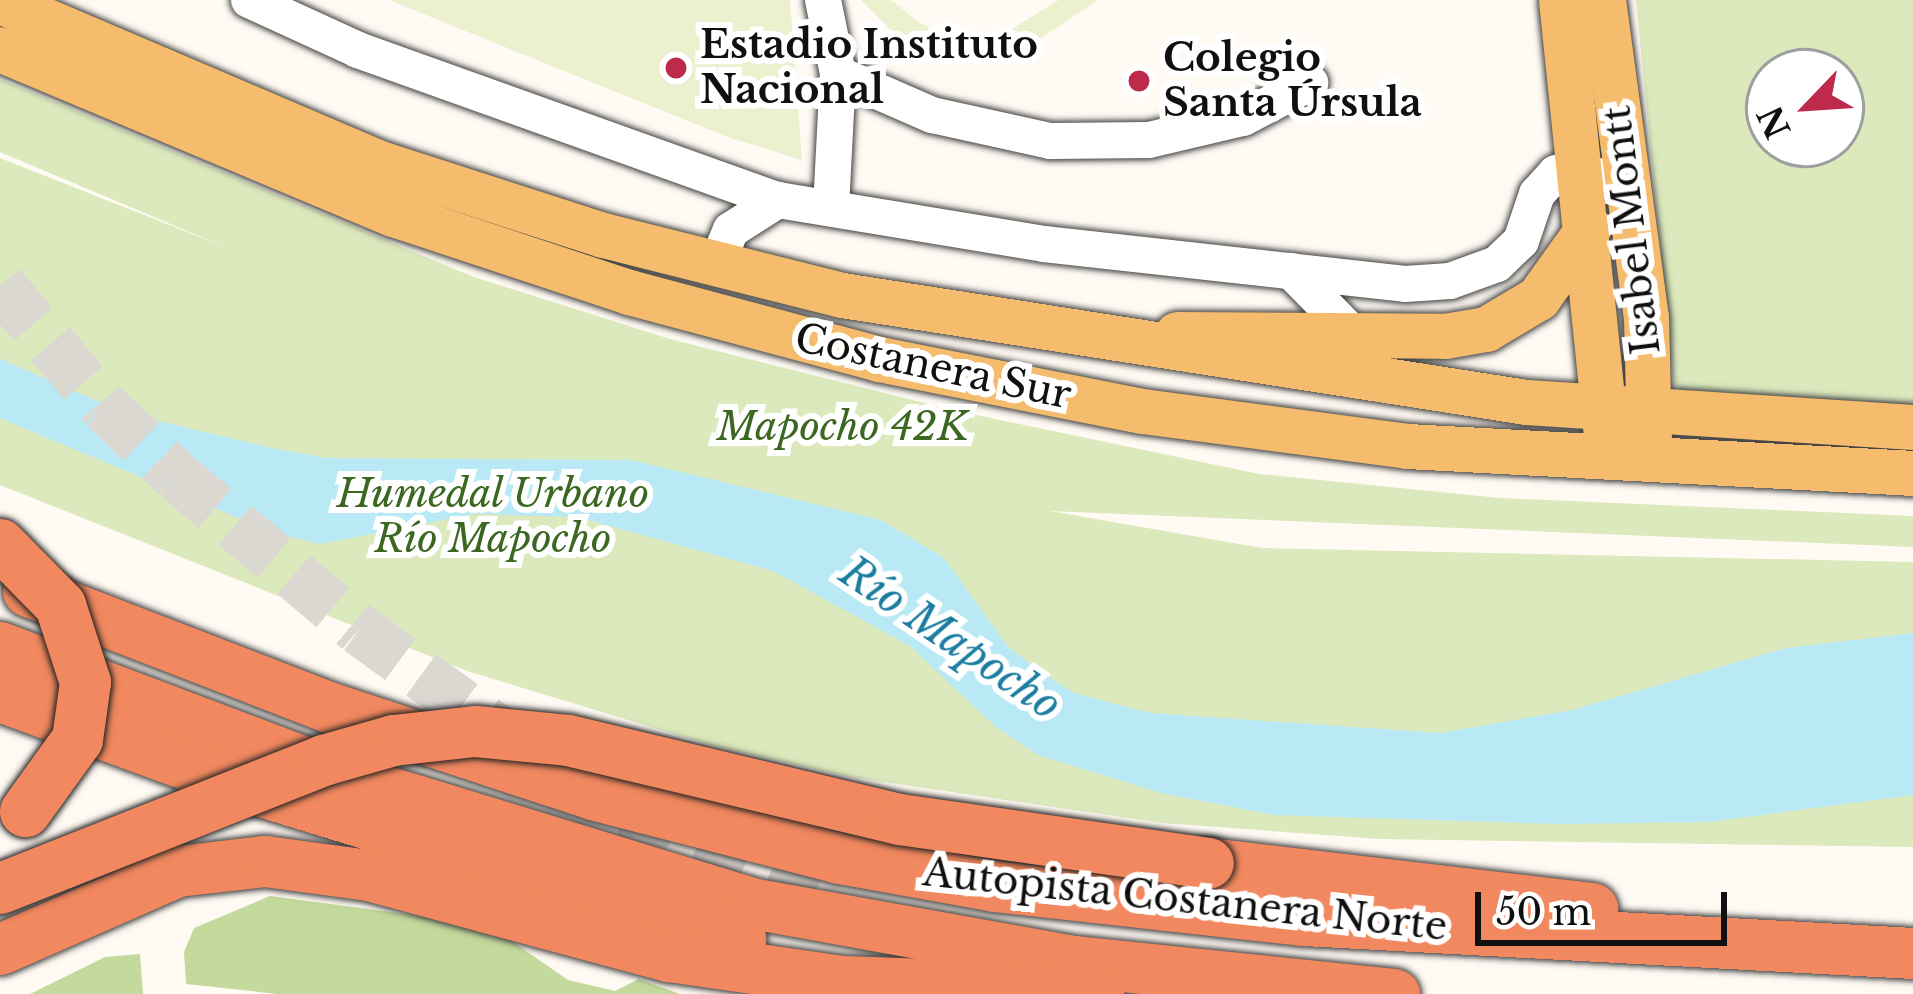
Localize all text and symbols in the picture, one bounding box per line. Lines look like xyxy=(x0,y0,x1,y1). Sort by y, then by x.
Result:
place label: Estadio Instituto Nacional xyxy=(700,23,1038,114)
place label: Colegio Santa Úrsula xyxy=(1163,36,1422,127)
north arrow xyxy=(1745,48,1865,168)
marker: Estadio Instituto Nacional xyxy=(663,55,689,81)
marker: Colegio Santa Úrsula xyxy=(1126,68,1152,94)
text: N xyxy=(1750,99,1800,145)
street label: Isabel Montt xyxy=(1594,103,1670,357)
street label: Costanera Sur xyxy=(791,315,1075,419)
park label: Mapocho 42K xyxy=(717,404,969,450)
park label: Humedal Urbano Río Mapocho xyxy=(336,472,650,563)
water label: Río Mapocho xyxy=(831,546,1071,730)
street label: Autopista Costanera Norte xyxy=(920,849,1450,951)
scale bar xyxy=(1481,868,1733,942)
text: 50 m xyxy=(1496,890,1591,935)

